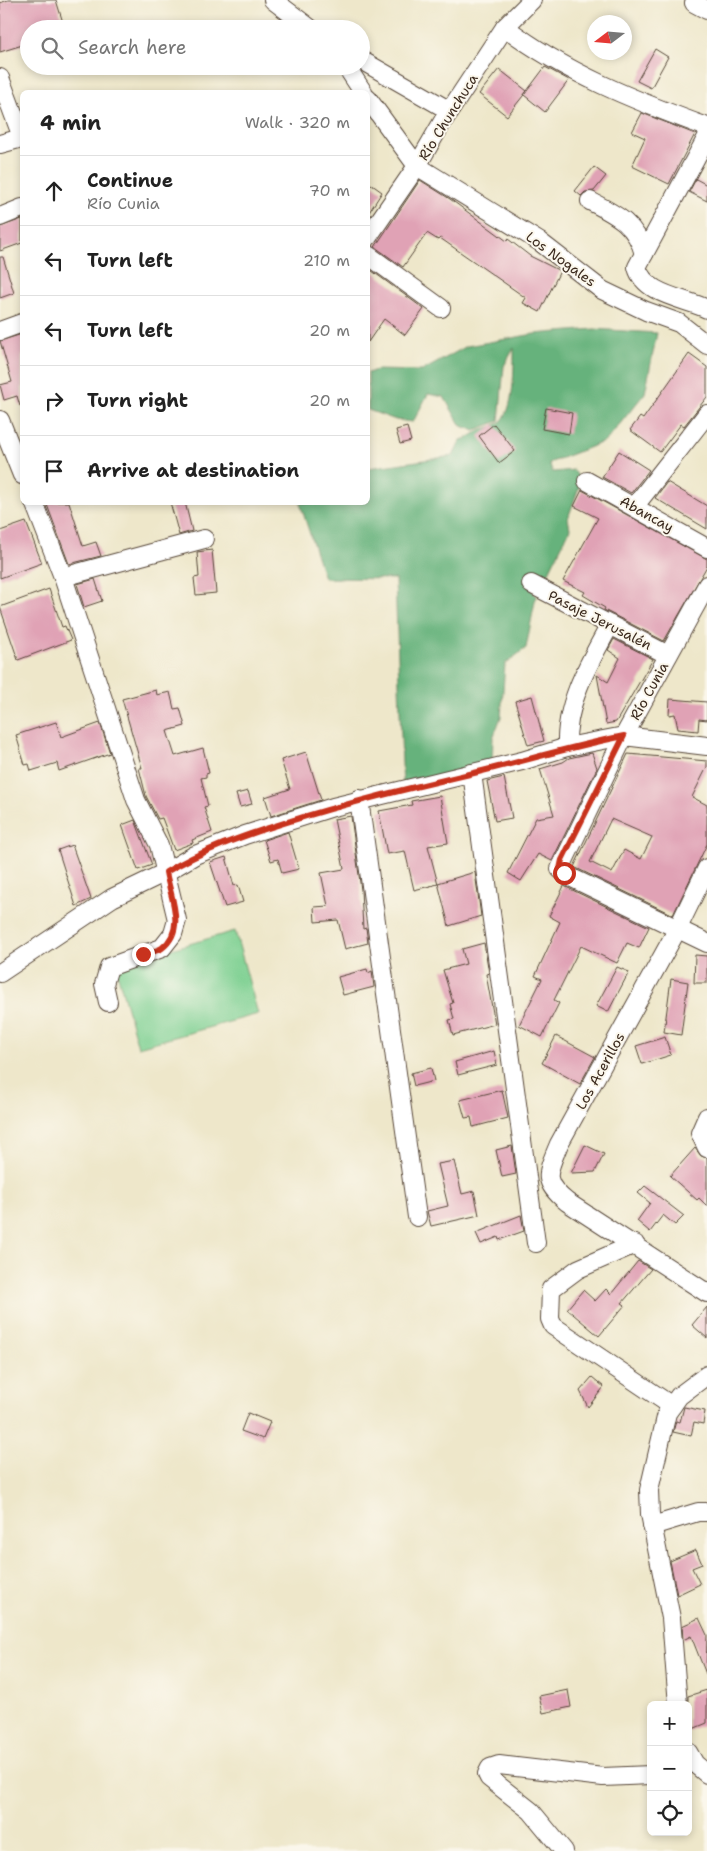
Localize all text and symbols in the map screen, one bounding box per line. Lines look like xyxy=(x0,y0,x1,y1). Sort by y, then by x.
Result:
north arrow xyxy=(587,15,632,60)
search box xyxy=(20,20,370,75)
icon: search xyxy=(38,34,66,62)
text: Search here xyxy=(78,35,187,60)
street label: Río Chunchuca xyxy=(414,70,482,164)
text: 4 min xyxy=(40,109,101,137)
text: Walk · 320 m xyxy=(245,112,350,133)
text: Continue xyxy=(87,168,173,193)
icon: ahead xyxy=(40,177,68,205)
text: 70 m xyxy=(309,180,350,201)
text: Río Cunia xyxy=(87,193,160,214)
street label: Los Nogales xyxy=(522,228,600,291)
icon: left xyxy=(40,247,68,275)
text: Turn left xyxy=(87,248,173,273)
text: 210 m xyxy=(303,250,350,271)
icon: left xyxy=(40,317,68,345)
text: Turn left xyxy=(87,318,173,343)
text: 20 m xyxy=(309,320,350,341)
icon: right xyxy=(40,387,68,415)
text: Turn right xyxy=(87,388,188,413)
text: 20 m xyxy=(309,390,350,411)
icon: arrive xyxy=(40,457,68,485)
text: Arrive at destination xyxy=(87,458,299,483)
street label: Abancay xyxy=(617,492,677,536)
street label: Pasaje Jerusalén xyxy=(545,586,655,654)
street label: Río Cunia xyxy=(626,659,672,723)
route start xyxy=(553,862,576,885)
route end xyxy=(132,943,155,966)
street label: Los Acerillos xyxy=(571,1029,629,1113)
map controls xyxy=(647,1701,692,1836)
button: + xyxy=(647,1701,692,1746)
button: − xyxy=(647,1746,692,1791)
button: locate xyxy=(647,1791,692,1836)

